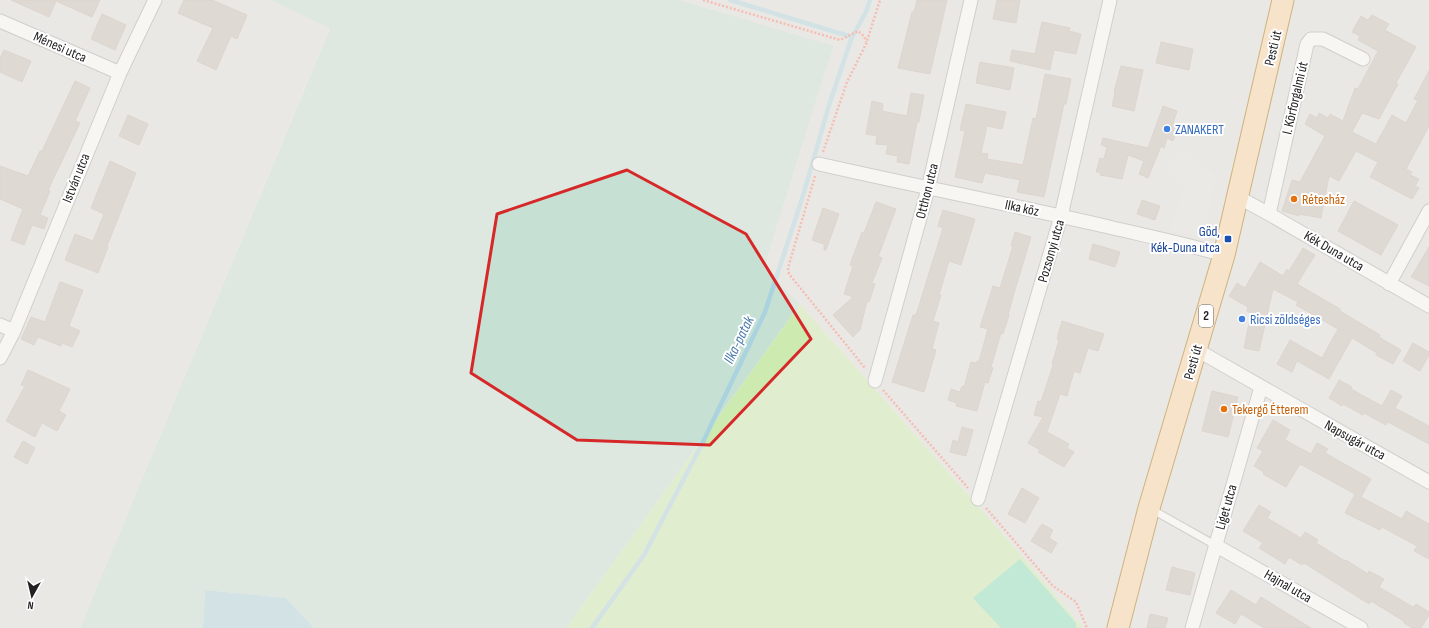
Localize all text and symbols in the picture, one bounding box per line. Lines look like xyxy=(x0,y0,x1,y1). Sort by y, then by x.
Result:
street label: Ménesi utca xyxy=(31,28,89,66)
street label: Pesti út xyxy=(1261,29,1285,67)
street label: I. Körforgalmi út xyxy=(1278,60,1312,136)
place label: ZANAKERT xyxy=(1175,121,1224,138)
marker: ZANAKERT xyxy=(1162,124,1172,134)
street label: István utca xyxy=(58,151,94,205)
street label: Otthon utca xyxy=(912,162,942,220)
place label: Rétesház xyxy=(1302,191,1345,208)
marker: Rétesház xyxy=(1289,194,1299,204)
street label: Ilka köz xyxy=(1003,196,1041,220)
street label: Pozsonyi utca xyxy=(1034,218,1068,284)
place label: Göd, Kék-Duna utca xyxy=(1151,223,1220,256)
street label: Kék Duna utca xyxy=(1301,227,1367,275)
marker: Göd, Kék-Duna utca xyxy=(1223,234,1233,244)
road number: 2 xyxy=(1199,305,1213,327)
place label: Ricsi zöldséges xyxy=(1250,311,1320,328)
water label: Ilka-patak xyxy=(719,313,759,367)
marker: Ricsi zöldséges xyxy=(1237,314,1247,324)
street label: Pesti út xyxy=(1180,342,1206,382)
place label: Tekergő Étterem xyxy=(1232,401,1309,418)
marker: Tekergő Étterem xyxy=(1219,404,1229,414)
street label: Napsugár utca xyxy=(1322,416,1388,464)
street label: Liget utca xyxy=(1211,482,1241,532)
street label: Hajnal utca xyxy=(1261,566,1315,606)
north arrow xyxy=(12,576,52,616)
text: N xyxy=(27,599,34,612)

